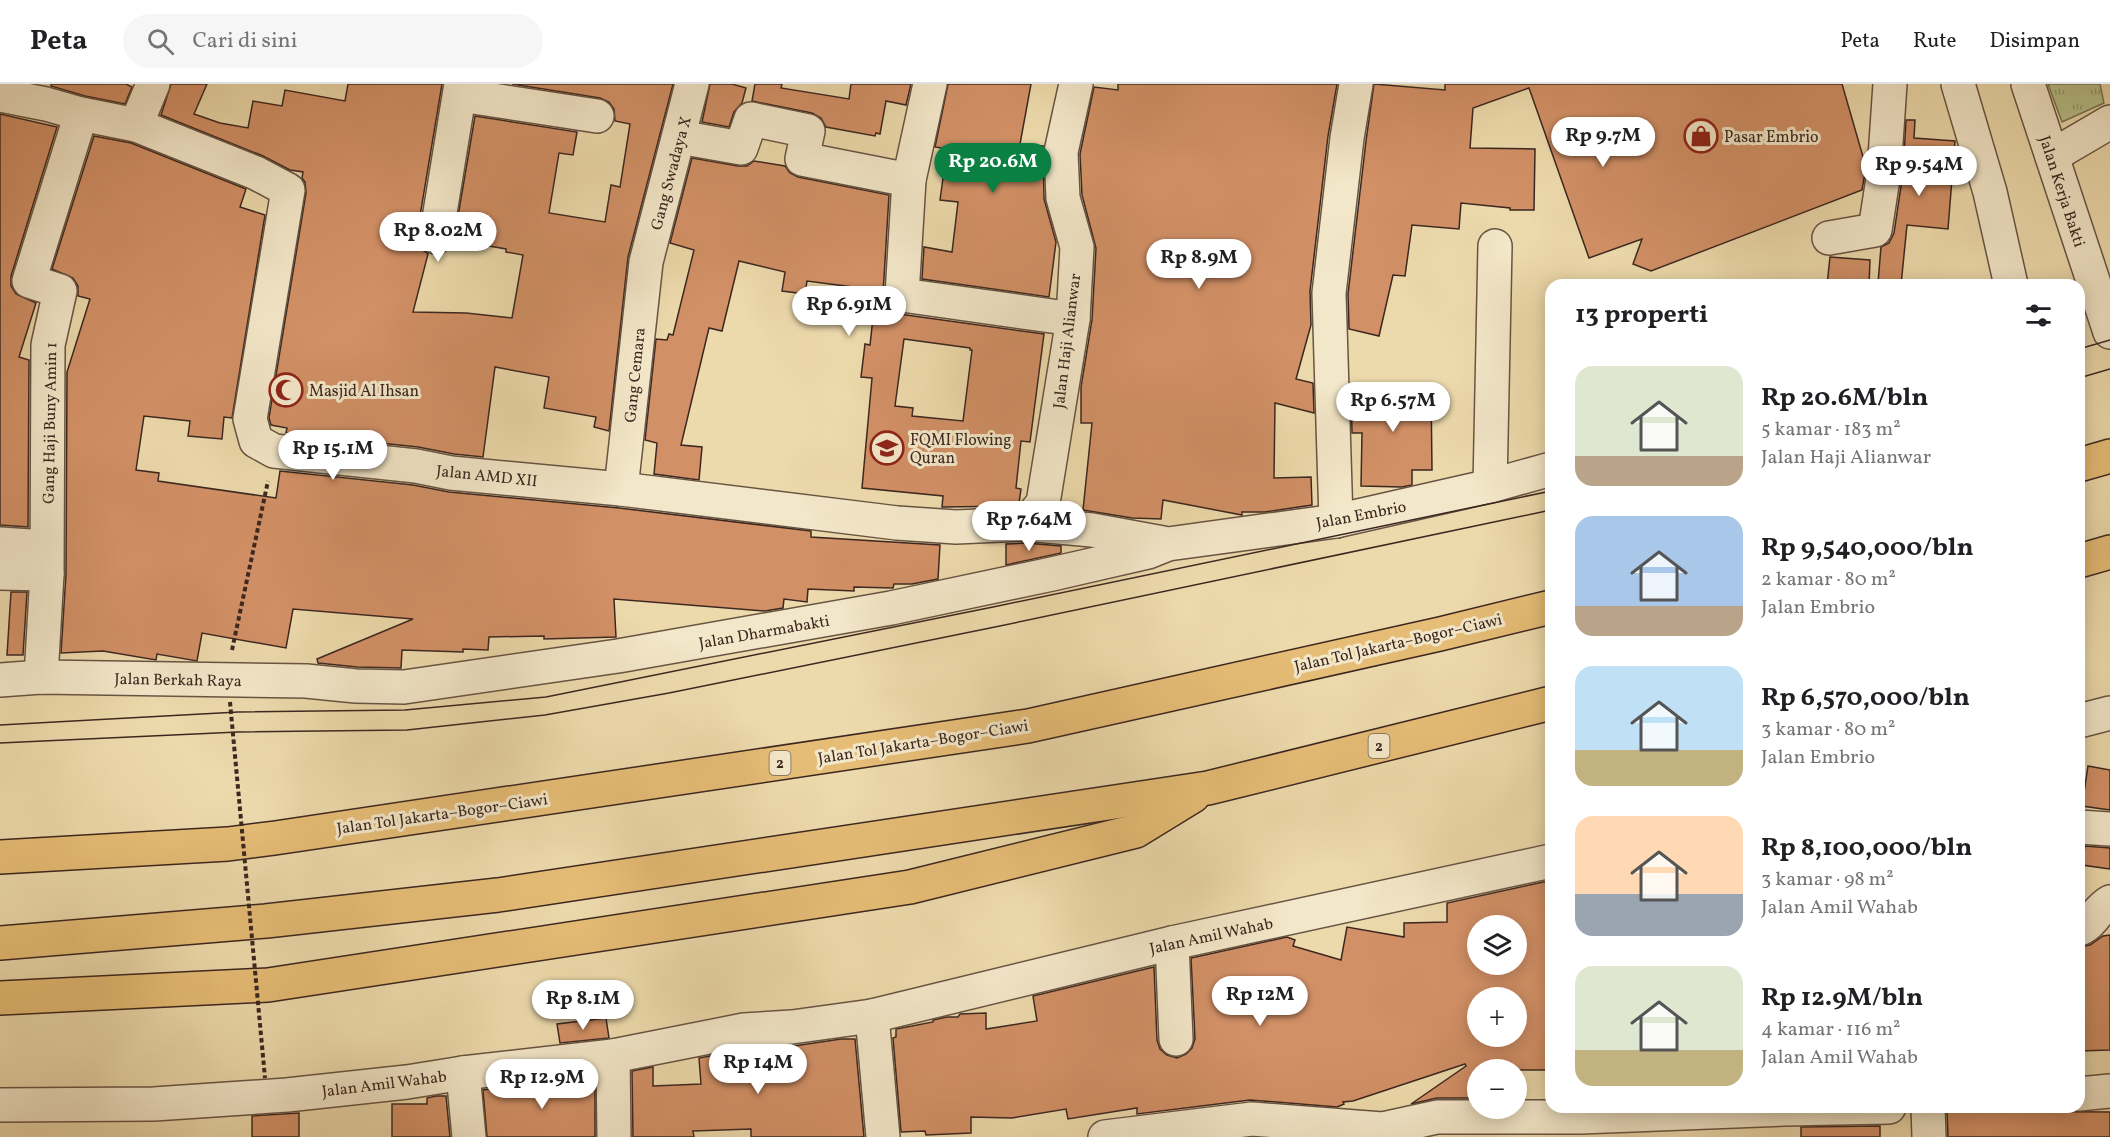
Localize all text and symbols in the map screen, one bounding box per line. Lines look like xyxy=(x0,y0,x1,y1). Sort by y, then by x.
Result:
search box xyxy=(123,14,543,68)
text: Peta xyxy=(30,22,87,61)
icon: search xyxy=(144,25,177,58)
text: Cari di sini xyxy=(192,26,297,57)
text: Peta xyxy=(1841,27,1880,56)
text: Rute xyxy=(1913,27,1956,56)
text: Disimpan xyxy=(1989,27,2080,56)
street label: Gang Swadaya X xyxy=(646,114,698,233)
pin: Rp 9.7M xyxy=(1548,117,1658,168)
shop icon: Pasar Embrio xyxy=(1683,118,1719,154)
text: Rp 9.7M xyxy=(1565,122,1641,150)
place label: Pasar Embrio xyxy=(1724,127,1819,149)
street label: Jalan Kerja Bakti xyxy=(2033,133,2090,250)
pin: Rp 20.6M xyxy=(931,143,1055,194)
pin: Rp 9.54M xyxy=(1857,146,1981,197)
text: Rp 20.6M xyxy=(948,148,1038,176)
text: Rp 9.54M xyxy=(1875,151,1963,179)
pin: Rp 8.02M xyxy=(376,212,500,263)
text: Rp 8.02M xyxy=(394,217,482,245)
pin: Rp 8.9M xyxy=(1144,239,1254,290)
text: Rp 8.9M xyxy=(1160,244,1238,272)
street label: Jalan Haji Alianwar xyxy=(1049,272,1087,410)
pin: Rp 6.91M xyxy=(787,286,911,337)
text: Rp 6.91M xyxy=(806,291,892,319)
text: 13 properti xyxy=(1575,297,1708,333)
icon: filters xyxy=(2022,299,2055,332)
street label: Gang Cemara xyxy=(620,327,652,424)
street label: Gang Haji Buny Amin 1 xyxy=(39,342,63,504)
mosque icon: Masjid Al Ihsan xyxy=(268,372,304,408)
text: Rp 20.6M/bln xyxy=(1761,380,1928,416)
place label: Masjid Al Ihsan xyxy=(309,381,419,403)
pin: Rp 6.57M xyxy=(1331,382,1455,433)
text: Rp 6.57M xyxy=(1350,387,1436,415)
icon: home xyxy=(1623,390,1695,462)
text: 5 kamar · 183 m² xyxy=(1761,416,1901,444)
pin: Rp 15.1M xyxy=(271,430,395,481)
school or university icon: FQMI Flowing Quran xyxy=(869,430,905,466)
place label: FQMI Flowing Quran xyxy=(910,430,1011,470)
text: Rp 15.1M xyxy=(292,435,374,463)
text: Jalan Haji Alianwar xyxy=(1761,444,1931,472)
street label: Jalan AMD XII xyxy=(435,461,539,493)
street label: Jalan Embrio xyxy=(1314,496,1408,535)
pin: Rp 7.64M xyxy=(967,501,1091,552)
text: Rp 7.64M xyxy=(986,506,1072,534)
text: Rp 9,540,000/bln xyxy=(1761,530,1974,566)
icon: home xyxy=(1623,540,1695,612)
text: 2 kamar · 80 m² xyxy=(1761,566,1896,594)
text: Jalan Embrio xyxy=(1761,594,1875,622)
street label: Jalan Tol Jakarta–Bogor–Ciawi xyxy=(1292,609,1505,679)
street label: Jalan Dharmabakti xyxy=(697,611,832,655)
street label: Jalan Berkah Raya xyxy=(114,669,242,693)
text: Rp 6,570,000/bln xyxy=(1761,680,1970,716)
icon: home xyxy=(1623,690,1695,762)
street label: Jalan Tol Jakarta–Bogor–Ciawi xyxy=(816,715,1030,770)
text: 3 kamar · 80 m² xyxy=(1761,716,1895,744)
road number: 2 xyxy=(1368,734,1390,758)
text: Jalan Embrio xyxy=(1761,744,1875,772)
road number: 2 xyxy=(770,751,790,775)
street label: Jalan Tol Jakarta–Bogor–Ciawi xyxy=(335,789,549,841)
text: Rp 8,100,000/bln xyxy=(1761,830,1972,866)
icon: home xyxy=(1623,840,1695,912)
text: 3 kamar · 98 m² xyxy=(1761,866,1894,894)
text: Jalan Amil Wahab xyxy=(1761,894,1918,922)
street label: Jalan Amil Wahab xyxy=(1148,913,1275,961)
map controls xyxy=(1467,915,1527,1119)
button: layers xyxy=(1467,915,1527,975)
pin: Rp 12M xyxy=(1211,976,1309,1027)
pin: Rp 8.1M xyxy=(528,980,638,1031)
text: Rp 12.9M/bln xyxy=(1761,980,1923,1016)
text: Rp 12M xyxy=(1226,981,1294,1009)
text: Rp 8.1M xyxy=(546,985,620,1013)
button: + xyxy=(1467,987,1527,1047)
icon: home xyxy=(1623,990,1695,1062)
text: 4 kamar · 116 m² xyxy=(1761,1016,1901,1044)
pin: Rp 14M xyxy=(709,1044,807,1095)
text: Jalan Amil Wahab xyxy=(1761,1044,1918,1072)
text: Rp 14M xyxy=(723,1049,793,1077)
pin: Rp 12.9M xyxy=(480,1059,604,1110)
button: − xyxy=(1467,1059,1527,1119)
text: Rp 12.9M xyxy=(499,1064,585,1092)
street label: Jalan Amil Wahab xyxy=(321,1066,448,1104)

